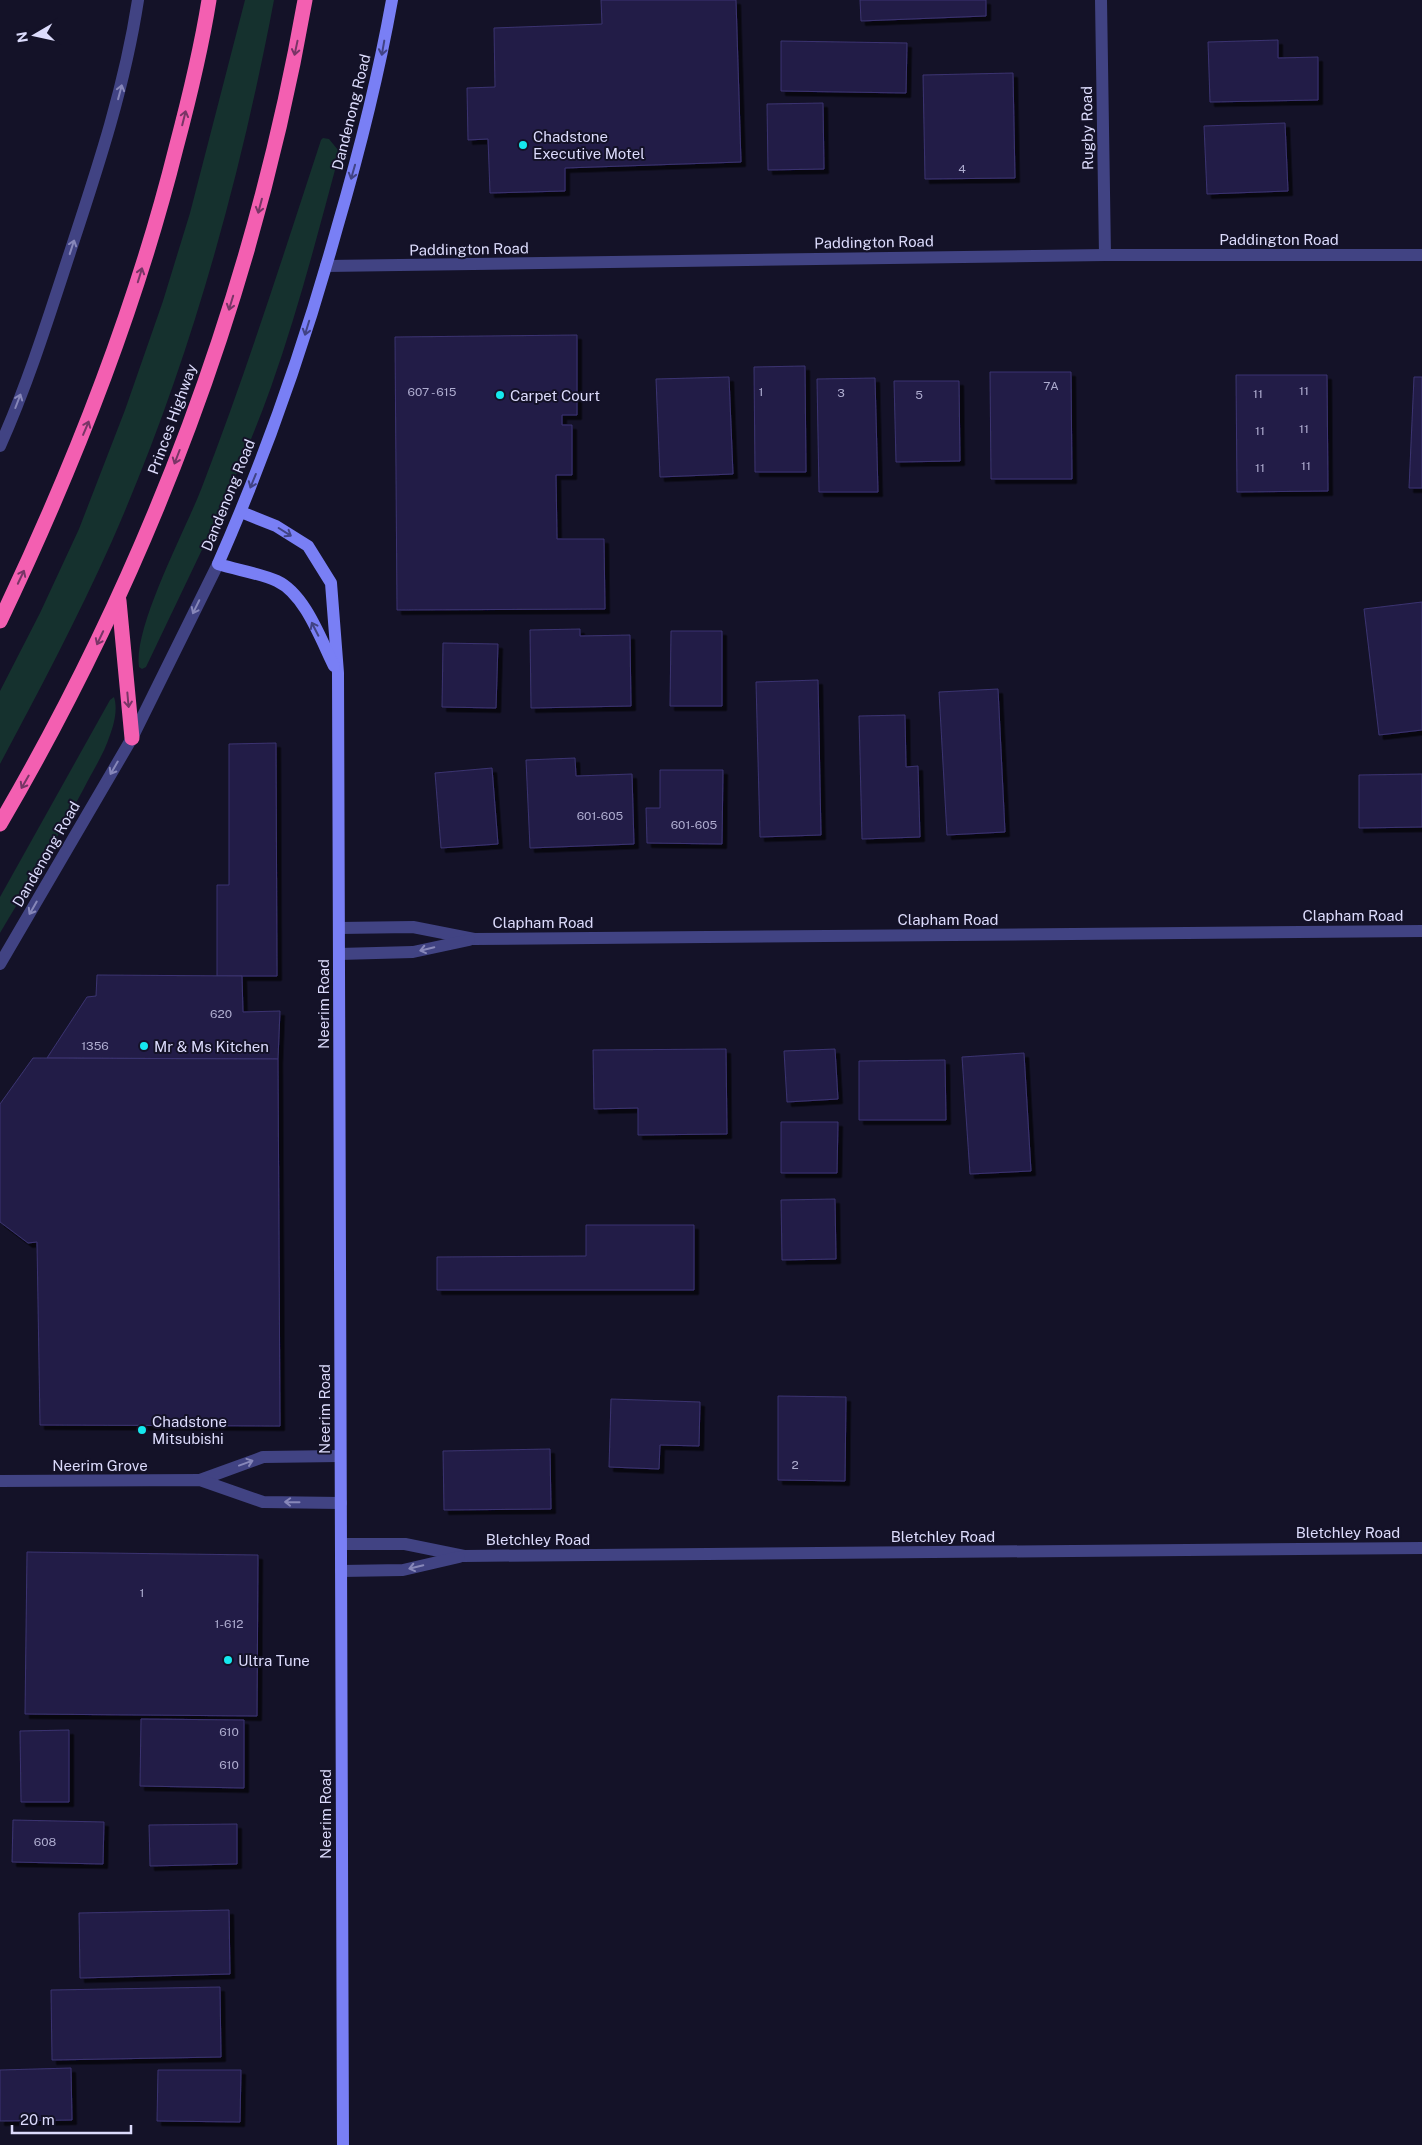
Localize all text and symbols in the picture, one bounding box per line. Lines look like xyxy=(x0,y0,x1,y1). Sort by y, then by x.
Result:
north arrow xyxy=(10,10,60,60)
text: N xyxy=(13,30,31,44)
one-way arrow xyxy=(291,39,300,55)
one-way arrow xyxy=(378,40,388,56)
street label: Dandenong Road xyxy=(328,52,374,172)
one-way arrow xyxy=(115,85,125,101)
street label: Rugby Road xyxy=(1078,86,1096,170)
one-way arrow xyxy=(180,111,189,127)
place label: Chadstone Executive Motel xyxy=(533,128,645,162)
marker: Chadstone Executive Motel xyxy=(517,139,529,151)
house number: 4 xyxy=(958,162,966,176)
one-way arrow xyxy=(348,163,357,179)
one-way arrow xyxy=(255,198,264,214)
street label: Paddington Road xyxy=(1219,231,1339,248)
street label: Paddington Road xyxy=(814,232,934,252)
street label: Paddington Road xyxy=(409,239,529,259)
one-way arrow xyxy=(67,240,77,256)
one-way arrow xyxy=(136,268,145,283)
one-way arrow xyxy=(226,295,236,311)
one-way arrow xyxy=(302,319,311,335)
street label: Princes Highway xyxy=(144,362,200,476)
house number: 7A xyxy=(1043,379,1059,393)
house number: 11 xyxy=(1299,384,1309,398)
house number: 607 - 615 xyxy=(408,385,457,399)
house number: 1 xyxy=(759,385,763,399)
house number: 3 xyxy=(837,386,845,400)
place label: Carpet Court xyxy=(510,387,600,404)
house number: 11 xyxy=(1253,387,1263,401)
house number: 5 xyxy=(915,388,923,402)
marker: Carpet Court xyxy=(494,389,506,401)
one-way arrow xyxy=(14,394,23,409)
one-way arrow xyxy=(81,421,91,436)
house number: 11 xyxy=(1299,422,1309,436)
house number: 11 xyxy=(1255,424,1265,438)
street label: Dandenong Road xyxy=(198,437,258,553)
one-way arrow xyxy=(172,448,181,464)
house number: 11 xyxy=(1301,459,1311,473)
house number: 11 xyxy=(1255,461,1265,475)
one-way arrow xyxy=(248,473,257,488)
one-way arrow xyxy=(278,527,292,537)
one-way arrow xyxy=(17,570,26,585)
one-way arrow xyxy=(191,600,201,615)
one-way arrow xyxy=(310,622,319,637)
one-way arrow xyxy=(95,630,104,645)
one-way arrow xyxy=(123,692,133,708)
one-way arrow xyxy=(109,760,119,774)
one-way arrow xyxy=(19,775,29,789)
street label: Dandenong Road xyxy=(9,798,83,910)
house number: 601-605 xyxy=(577,809,624,823)
house number: 601-605 xyxy=(671,818,718,832)
one-way arrow xyxy=(28,901,38,915)
street label: Clapham Road xyxy=(1302,907,1404,924)
street label: Clapham Road xyxy=(897,911,999,928)
street label: Clapham Road xyxy=(492,914,594,931)
one-way arrow xyxy=(419,945,435,954)
street label: Neerim Road xyxy=(315,959,332,1049)
house number: 620 xyxy=(210,1007,232,1021)
place label: Mr & Ms Kitchen xyxy=(154,1038,269,1055)
house number: 1356 xyxy=(81,1039,109,1053)
marker: Mr & Ms Kitchen xyxy=(138,1040,150,1052)
street label: Neerim Road xyxy=(316,1364,333,1454)
place label: Chadstone Mitsubishi xyxy=(152,1413,227,1447)
marker: Chadstone Mitsubishi xyxy=(136,1424,148,1436)
street label: Neerim Grove xyxy=(52,1457,148,1474)
one-way arrow xyxy=(238,1458,253,1467)
house number: 2 xyxy=(791,1458,799,1472)
one-way arrow xyxy=(284,1497,300,1507)
street label: Bletchley Road xyxy=(1296,1524,1400,1541)
street label: Bletchley Road xyxy=(891,1528,995,1545)
street label: Bletchley Road xyxy=(486,1531,590,1548)
one-way arrow xyxy=(408,1563,424,1572)
house number: 1 xyxy=(140,1586,144,1600)
house number: 1-612 xyxy=(215,1617,243,1631)
place label: Ultra Tune xyxy=(238,1652,310,1669)
marker: Ultra Tune xyxy=(222,1654,234,1666)
house number: 610 xyxy=(219,1725,239,1739)
house number: 610 xyxy=(219,1758,239,1772)
street label: Neerim Road xyxy=(317,1769,334,1859)
house number: 608 xyxy=(34,1835,56,1849)
scale bar xyxy=(12,2102,131,2134)
text: 20 m xyxy=(20,2111,55,2128)

